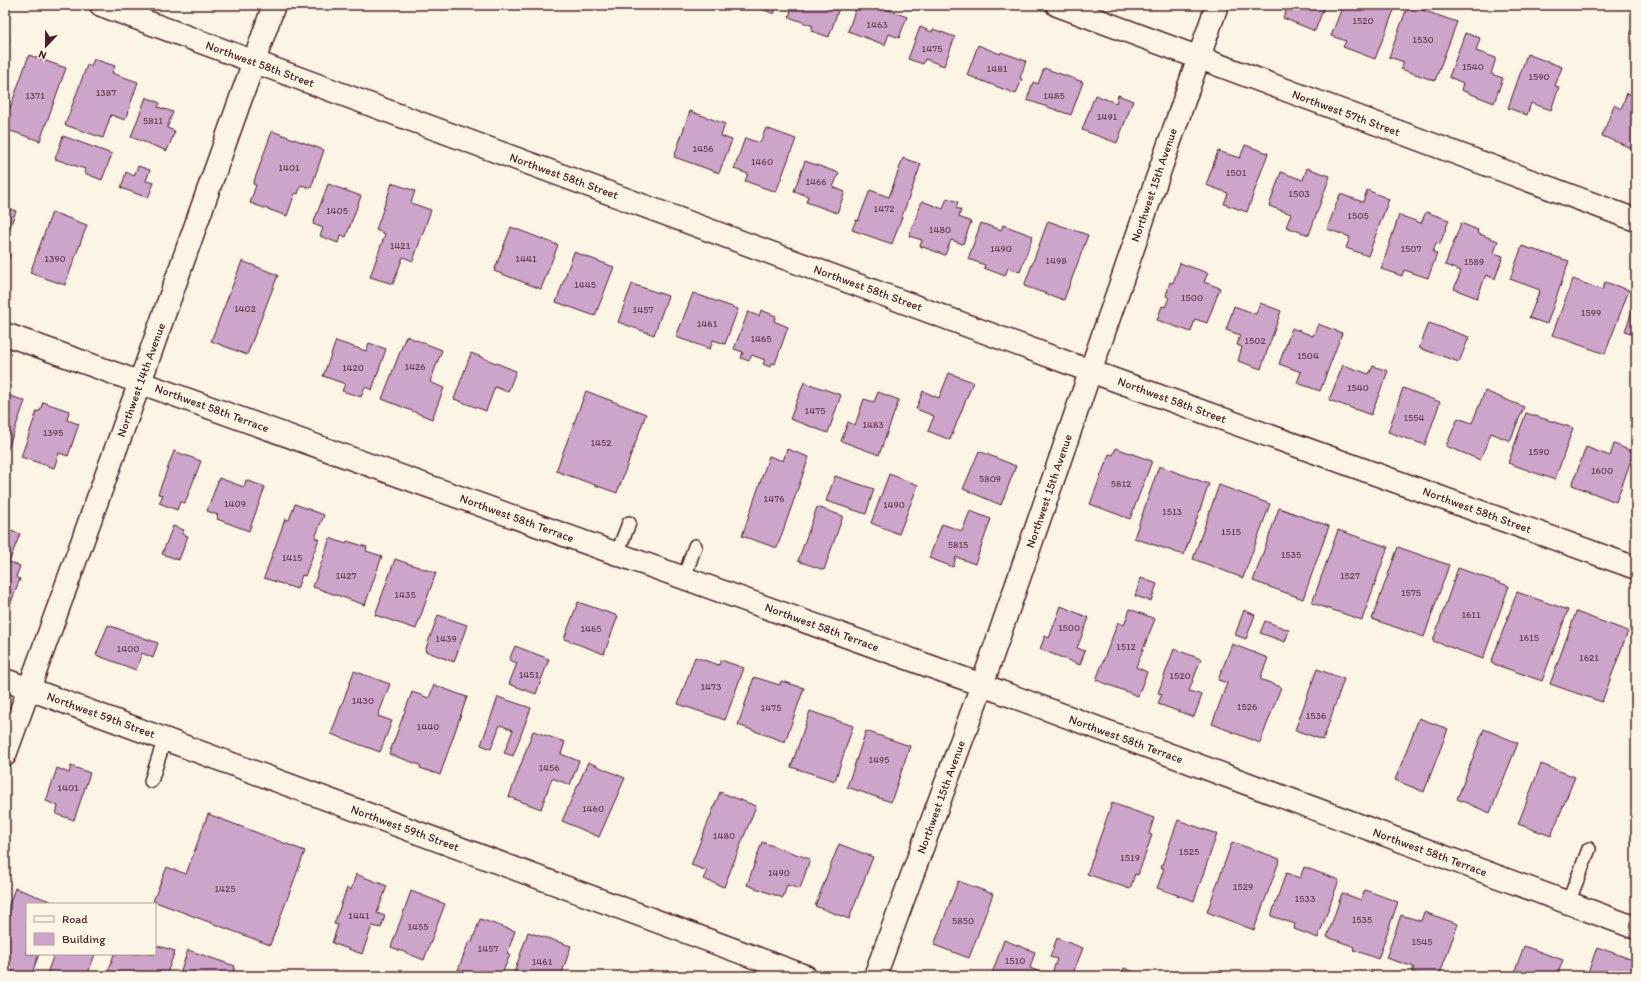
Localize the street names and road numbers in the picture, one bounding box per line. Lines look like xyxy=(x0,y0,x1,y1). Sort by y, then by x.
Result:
street label: Northwest 58th Street xyxy=(204,38,317,90)
street label: Northwest 57th Street xyxy=(1290,87,1402,139)
street label: Northwest 15th Avenue xyxy=(1128,126,1180,244)
street label: Northwest 58th Street xyxy=(508,150,621,202)
street label: Northwest 58th Street xyxy=(812,262,925,314)
street label: Northwest 14th Avenue xyxy=(114,321,168,439)
street label: Northwest 58th Street xyxy=(1116,374,1229,426)
street label: Northwest 58th Terrace xyxy=(153,381,271,435)
street label: Northwest 15th Avenue xyxy=(1023,432,1075,550)
street label: Northwest 58th Street xyxy=(1421,484,1534,536)
street label: Northwest 58th Terrace xyxy=(458,491,576,545)
street label: Northwest 58th Terrace xyxy=(763,600,881,654)
street label: Northwest 59th Street xyxy=(45,689,158,741)
street label: Northwest 58th Terrace xyxy=(1067,712,1185,766)
street label: Northwest 15th Avenue xyxy=(914,738,968,856)
street label: Northwest 59th Street xyxy=(349,802,462,854)
street label: Northwest 58th Terrace xyxy=(1371,825,1489,879)

